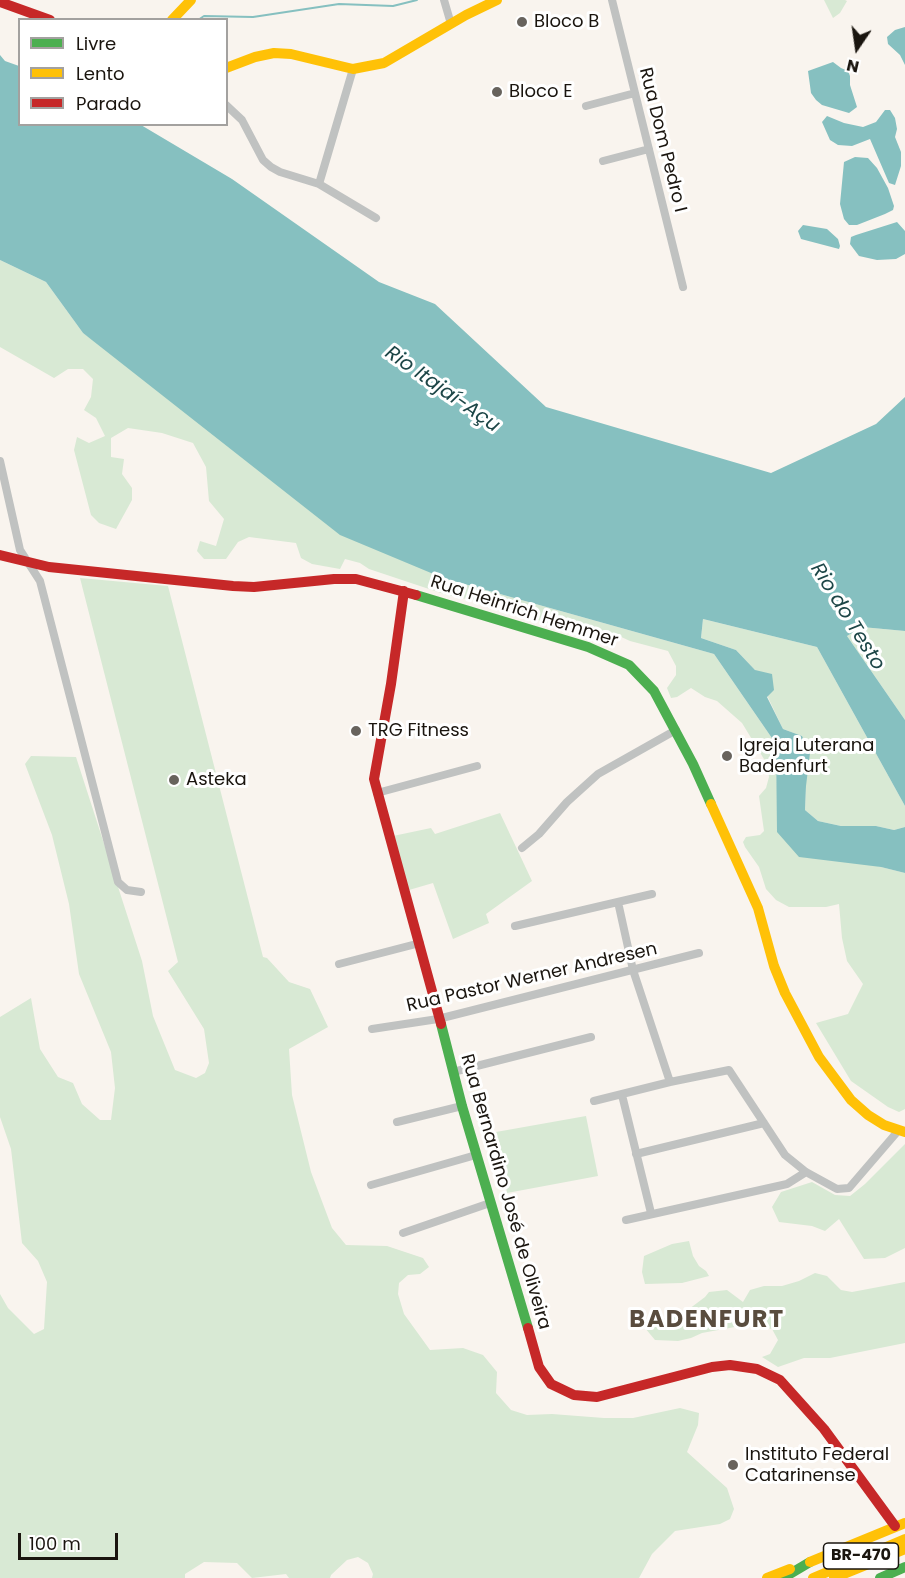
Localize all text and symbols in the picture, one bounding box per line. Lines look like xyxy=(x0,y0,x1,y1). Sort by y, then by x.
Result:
place label: Bloco B xyxy=(534,11,599,33)
marker: Bloco B xyxy=(515,15,529,29)
legend xyxy=(18,18,228,126)
north arrow xyxy=(827,18,887,78)
text: Livre xyxy=(76,31,116,56)
text: N xyxy=(844,53,861,79)
text: Lento xyxy=(76,61,125,86)
street label: Rua Dom Pedro I xyxy=(634,65,690,215)
place label: Bloco E xyxy=(509,81,572,103)
marker: Bloco E xyxy=(490,85,504,99)
text: Parado xyxy=(76,91,141,116)
water label: Rio Itajaí-Açu xyxy=(380,342,504,438)
water label: Rio do Testo xyxy=(805,559,889,675)
street label: Rua Heinrich Hemmer xyxy=(427,571,621,653)
place label: TRG Fitness xyxy=(368,720,469,742)
marker: TRG Fitness xyxy=(349,724,363,738)
place label: Igreja Luterana Badenfurt xyxy=(739,735,874,777)
marker: Igreja Luterana Badenfurt xyxy=(720,749,734,763)
place label: Asteka xyxy=(186,769,247,791)
marker: Asteka xyxy=(167,773,181,787)
street label: Rua Pastor Werner Andresen xyxy=(405,939,659,1017)
street label: Rua Bernardino José de Oliveira xyxy=(455,1052,555,1332)
district label: BADENFURT xyxy=(629,1307,785,1335)
place label: Instituto Federal Catarinense xyxy=(745,1444,889,1486)
marker: Instituto Federal Catarinense xyxy=(726,1458,740,1472)
scale bar xyxy=(21,1521,122,1559)
text: 100 m xyxy=(29,1531,81,1556)
road number: BR-470 xyxy=(824,1543,898,1569)

